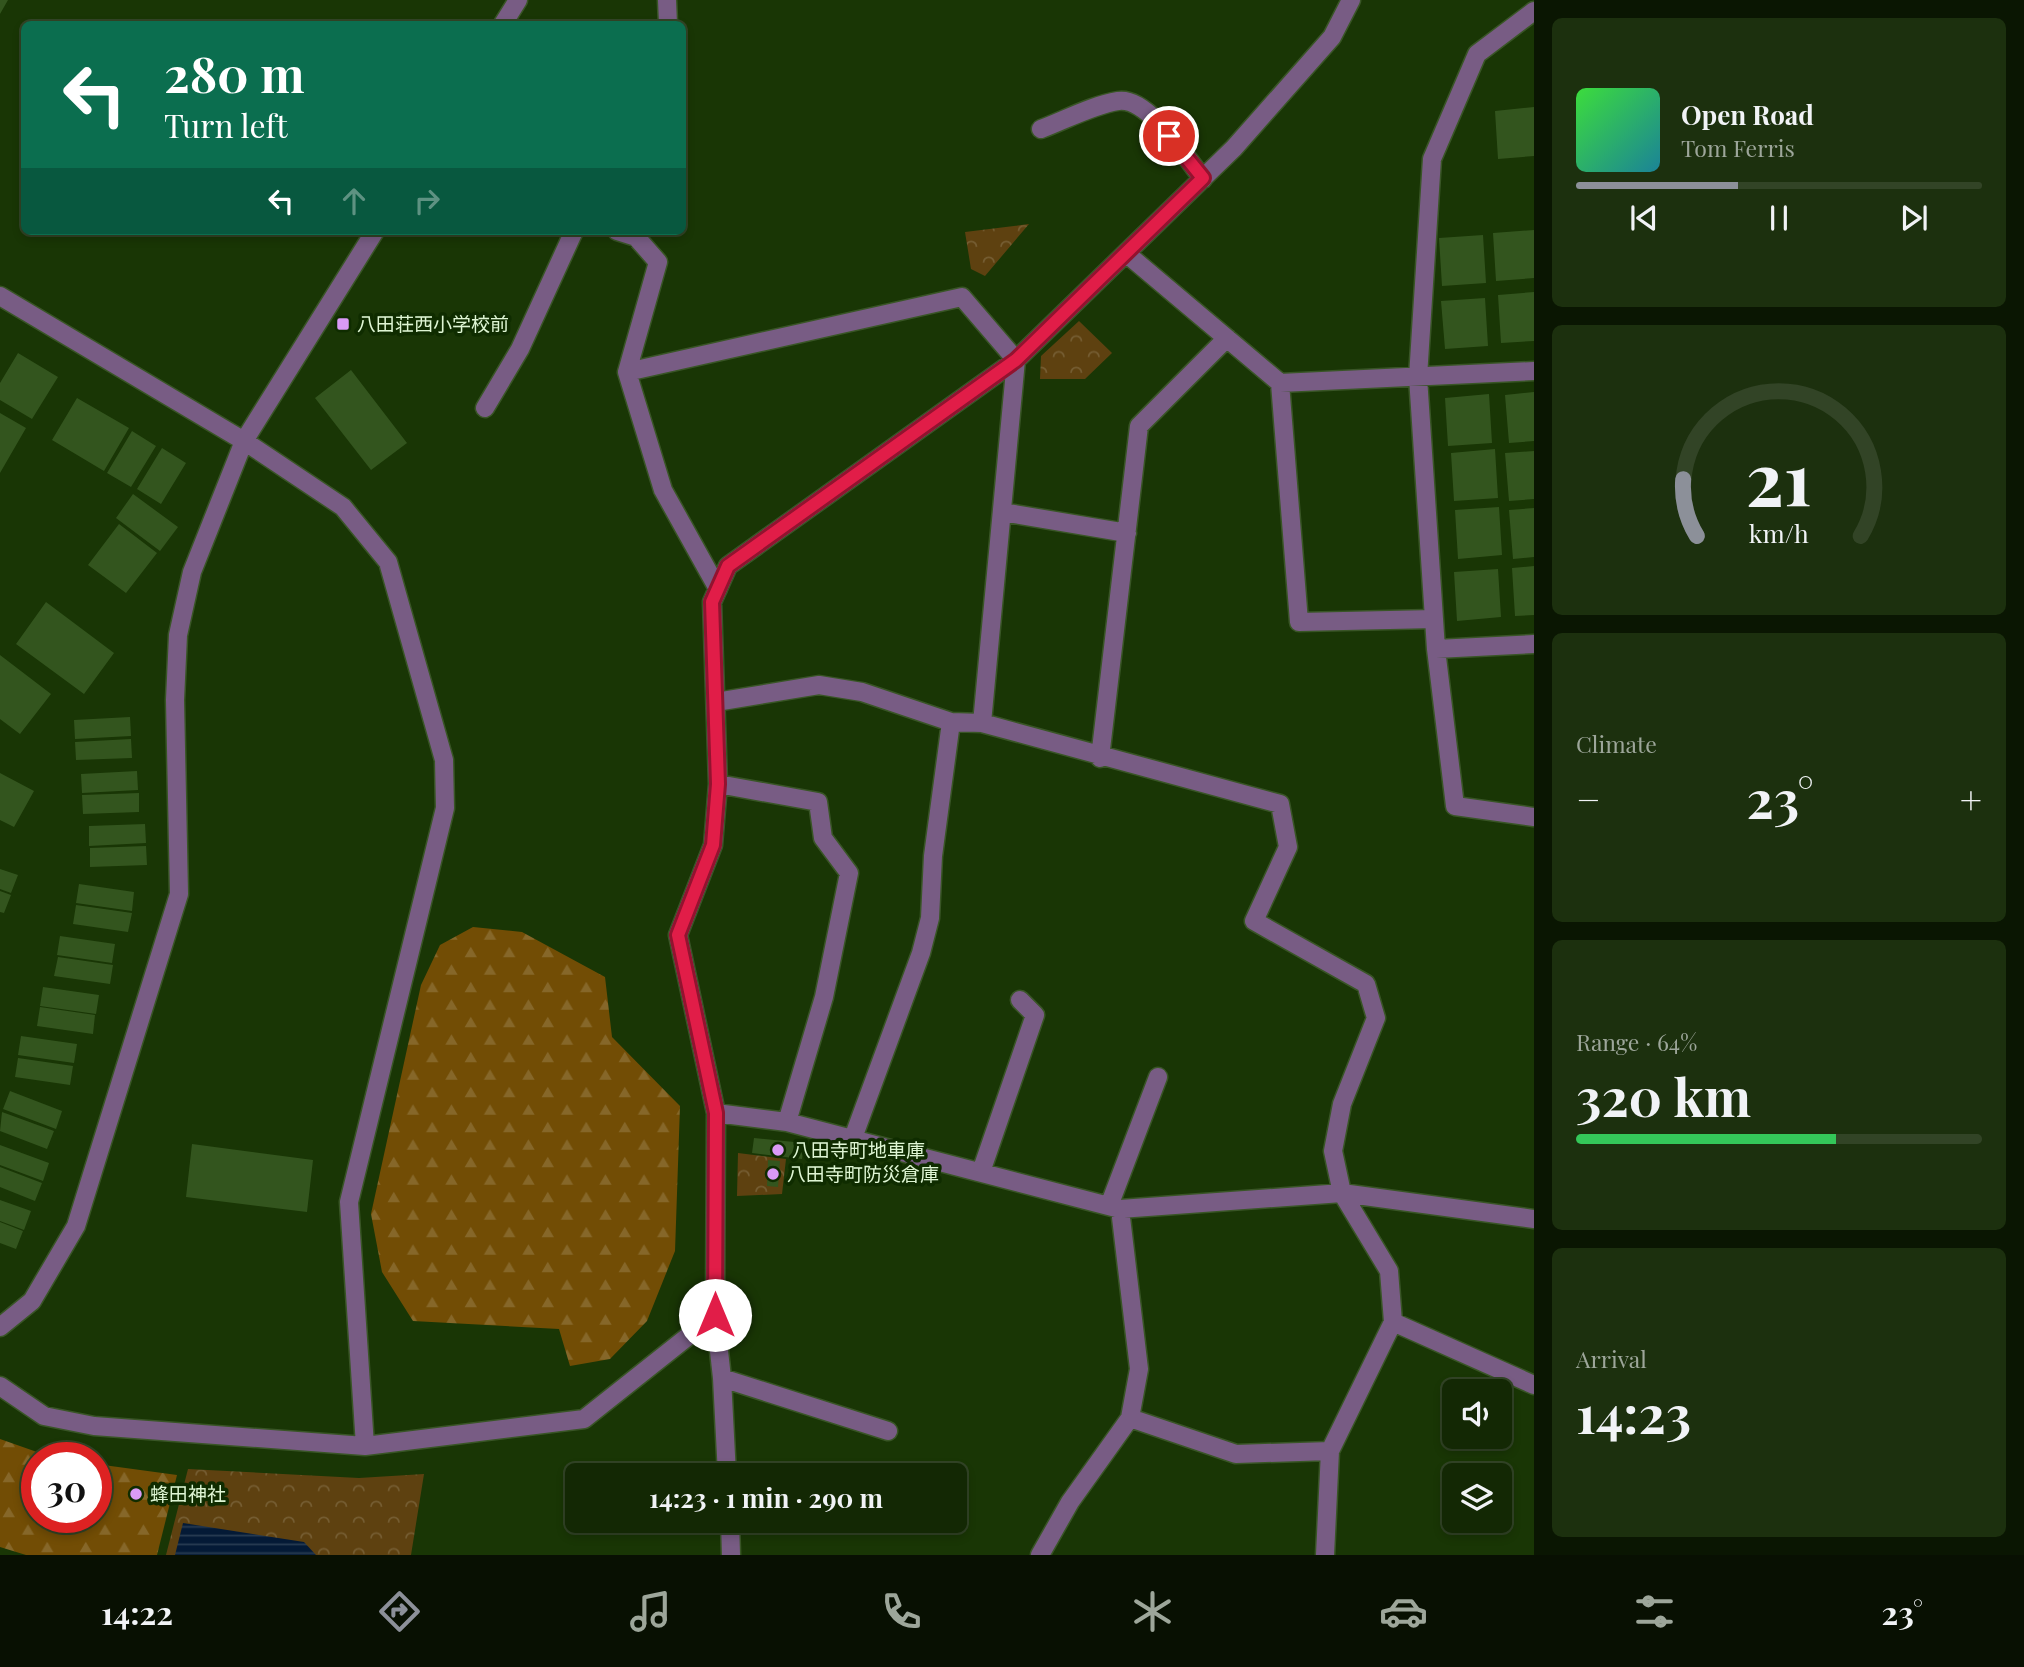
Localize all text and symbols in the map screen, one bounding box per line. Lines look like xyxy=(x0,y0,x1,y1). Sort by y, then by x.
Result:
text: 280 m xyxy=(164,40,304,105)
icon: left xyxy=(49,49,140,140)
text: Open Road xyxy=(1681,97,1814,132)
text: Turn left xyxy=(164,103,288,146)
pin xyxy=(1139,106,1199,166)
icon: arrive xyxy=(1150,117,1188,155)
text: Tom Ferris xyxy=(1681,132,1795,163)
icon: left xyxy=(262,182,300,220)
icon: ahead xyxy=(335,182,373,220)
icon: right xyxy=(408,182,446,220)
icon: previous xyxy=(1625,199,1663,237)
icon: pause xyxy=(1760,199,1798,237)
icon: next xyxy=(1895,199,1933,237)
place label: 八田荘西小学校前 xyxy=(357,310,509,336)
marker: 八田荘西小学校前 xyxy=(335,316,351,332)
text: 21 xyxy=(1746,428,1812,525)
text: km/h xyxy=(1749,516,1809,549)
text: Climate xyxy=(1576,728,1657,759)
text: 23° xyxy=(1747,763,1814,832)
text: − xyxy=(1576,773,1601,824)
text: + xyxy=(1960,773,1982,824)
text: Range · 64% xyxy=(1576,1026,1697,1057)
text: 320 km xyxy=(1576,1061,1751,1130)
place label: 八田寺町地車庫 xyxy=(792,1136,925,1162)
marker: 八田寺町地車庫 xyxy=(770,1142,786,1158)
place label: 八田寺町防災倉庫 xyxy=(787,1160,939,1186)
marker: 八田寺町防災倉庫 xyxy=(765,1166,781,1182)
position arrow xyxy=(678,1278,752,1352)
text: Arrival xyxy=(1576,1343,1647,1374)
text: 14:23 xyxy=(1576,1378,1691,1447)
map controls xyxy=(1442,1379,1512,1533)
button: sound xyxy=(1442,1379,1512,1449)
speed limit sign: 30 xyxy=(21,1442,112,1533)
button: layers xyxy=(1442,1463,1512,1533)
place label: 蜂田神社 xyxy=(150,1480,226,1506)
text: 14:23 · 1 min · 290 m xyxy=(649,1480,883,1515)
marker: 蜂田神社 xyxy=(128,1486,144,1502)
icon: directions xyxy=(375,1587,424,1636)
icon: music xyxy=(626,1587,675,1636)
icon: phone xyxy=(877,1587,926,1636)
icon: climate xyxy=(1128,1587,1177,1636)
icon: car xyxy=(1379,1587,1428,1636)
icon: filters xyxy=(1630,1587,1679,1636)
text: 14:22 xyxy=(101,1590,173,1633)
text: 23° xyxy=(1881,1590,1923,1633)

